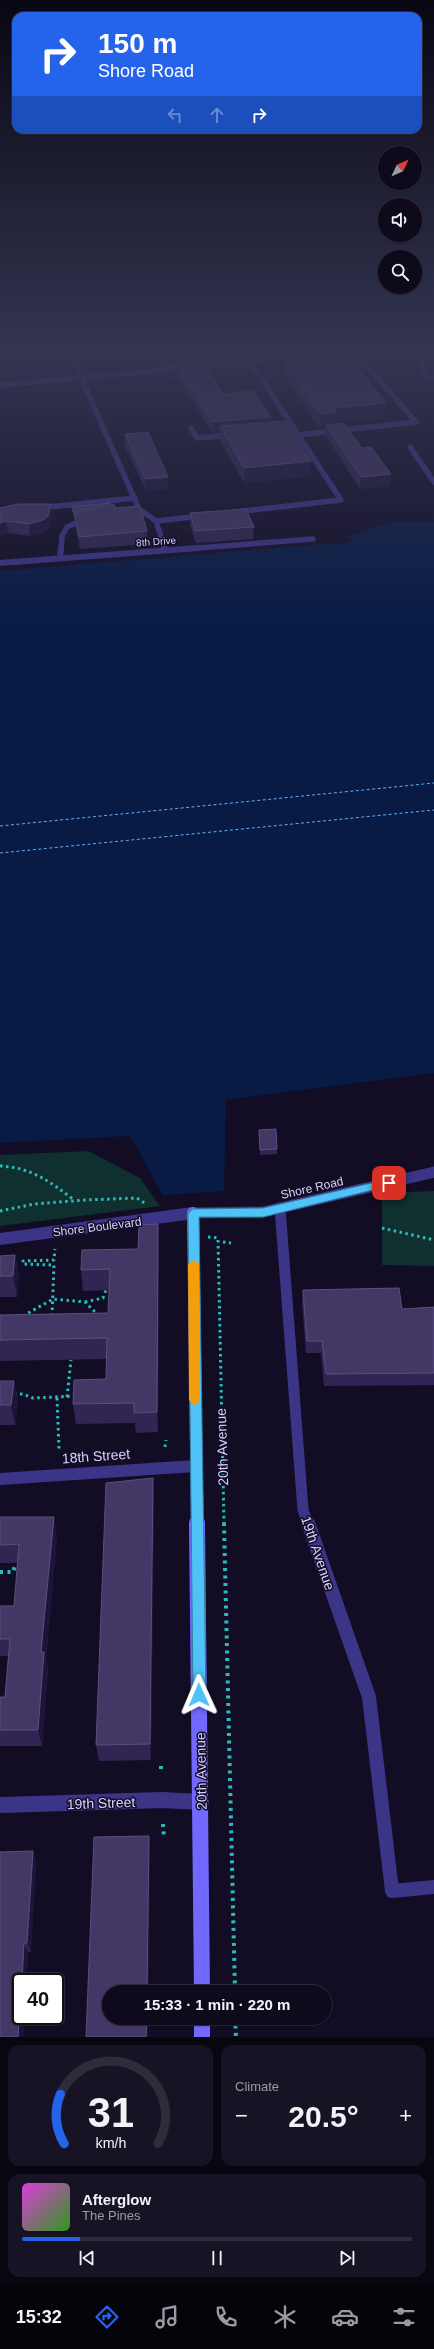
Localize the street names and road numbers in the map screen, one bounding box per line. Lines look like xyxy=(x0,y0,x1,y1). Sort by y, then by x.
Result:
street label: 8th Drive xyxy=(136,535,177,548)
street label: Shore Road xyxy=(279,1174,345,1202)
street label: Shore Boulevard xyxy=(52,1215,142,1239)
street label: 20th Avenue xyxy=(213,1408,231,1486)
street label: 18th Street xyxy=(61,1446,131,1466)
street label: 19th Avenue xyxy=(298,1514,338,1592)
street label: 20th Avenue xyxy=(192,1732,210,1810)
street label: 19th Street xyxy=(66,1794,136,1812)

